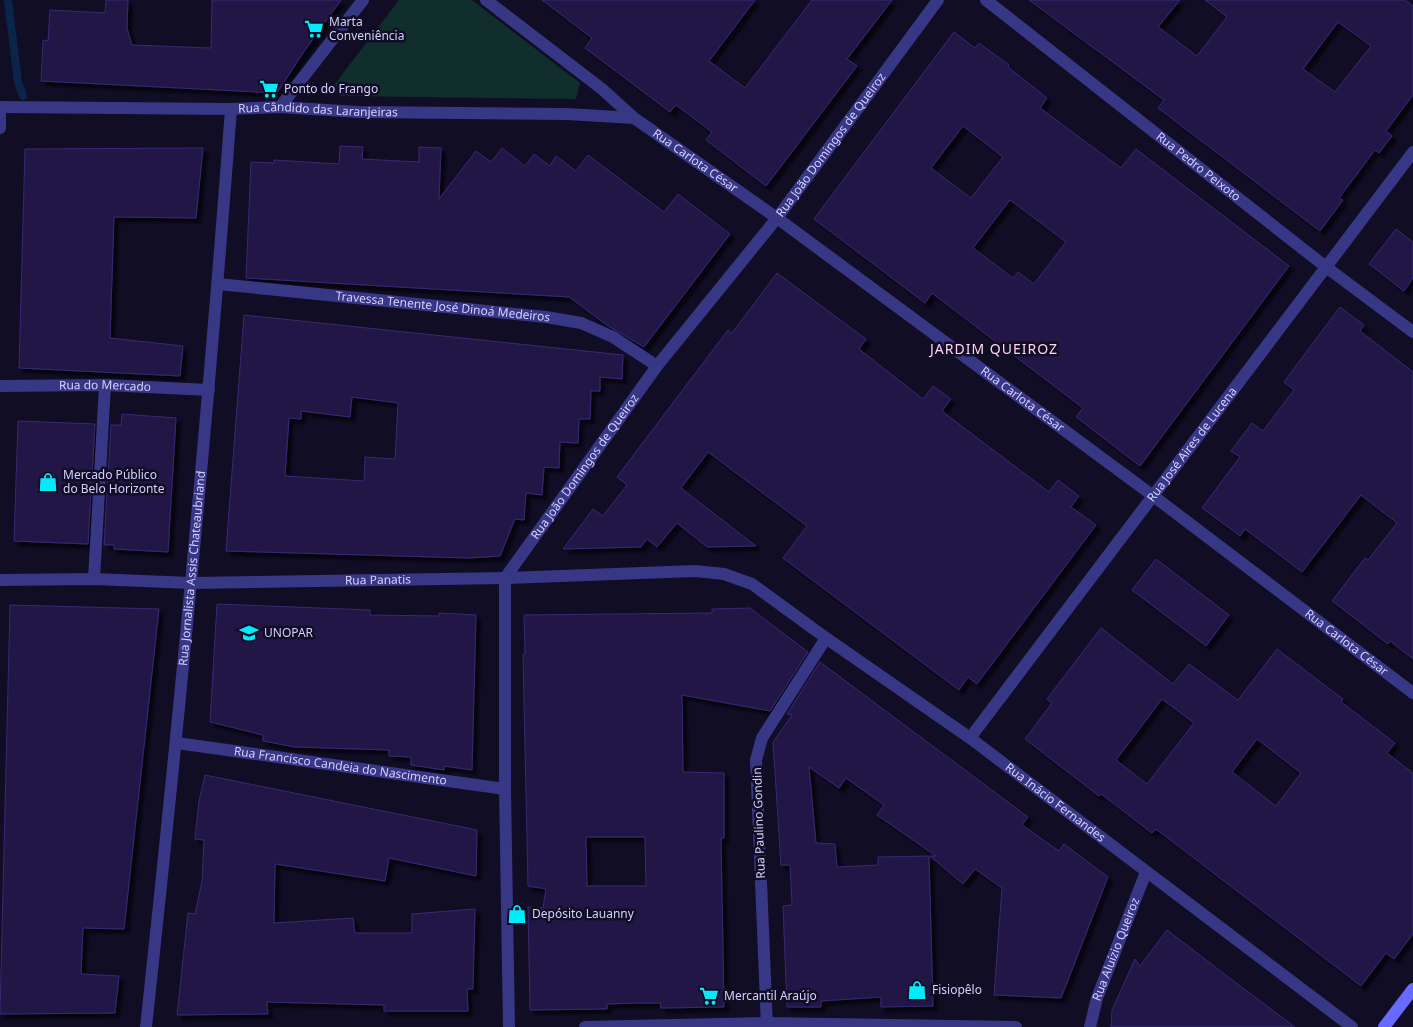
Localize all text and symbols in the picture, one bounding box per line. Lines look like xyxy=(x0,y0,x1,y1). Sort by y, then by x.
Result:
place label: Marta Conveniência xyxy=(329,13,404,44)
supermarket icon: Marta Conveniência xyxy=(303,18,325,40)
street label: Rua João Domingos de Queiroz xyxy=(772,69,890,220)
supermarket icon: Ponto do Frango xyxy=(258,78,280,100)
place label: Ponto do Frango xyxy=(284,80,378,97)
street label: Rua Cândido das Laranjeiras xyxy=(238,98,398,120)
street label: Rua Carlota César xyxy=(649,125,742,196)
street label: Rua Pedro Peixoto xyxy=(1153,128,1245,205)
street label: Travessa Tenente José Dinoá Medeiros xyxy=(335,287,552,326)
district label: JARDIM QUEIROZ xyxy=(928,339,1058,358)
street label: Rua Carlota César xyxy=(977,362,1068,436)
street label: Rua do Mercado xyxy=(59,376,151,395)
street label: Rua José Aires de Lucena xyxy=(1143,383,1240,505)
street label: Rua João Domingos de Queiroz xyxy=(526,390,643,543)
place label: Mercado Público do Belo Horizonte xyxy=(63,466,165,497)
street label: Rua Jornalista Assis Chateaubriand xyxy=(174,470,209,667)
shop icon: Mercado Público do Belo Horizonte xyxy=(37,471,59,493)
street label: Rua Panatis xyxy=(345,570,411,589)
street label: Rua Carlota César xyxy=(1302,605,1392,679)
school or university icon: UNOPAR xyxy=(238,622,260,644)
place label: UNOPAR xyxy=(264,624,314,641)
street label: Rua Francisco Candeia do Nascimento xyxy=(233,742,448,789)
street label: Rua Inácio Fernandes xyxy=(1002,759,1109,846)
street label: Rua Paulino Gondin xyxy=(748,767,769,879)
street label: Rua Aluízio Queiroz xyxy=(1088,895,1143,1003)
shop icon: Depósito Lauanny xyxy=(506,903,528,925)
place label: Depósito Lauanny xyxy=(532,905,635,922)
shop icon: Fisiopêlo xyxy=(906,979,928,1001)
place label: Fisiopêlo xyxy=(932,981,982,998)
supermarket icon: Mercantil Araújo xyxy=(698,985,720,1007)
place label: Mercantil Araújo xyxy=(724,987,817,1004)

